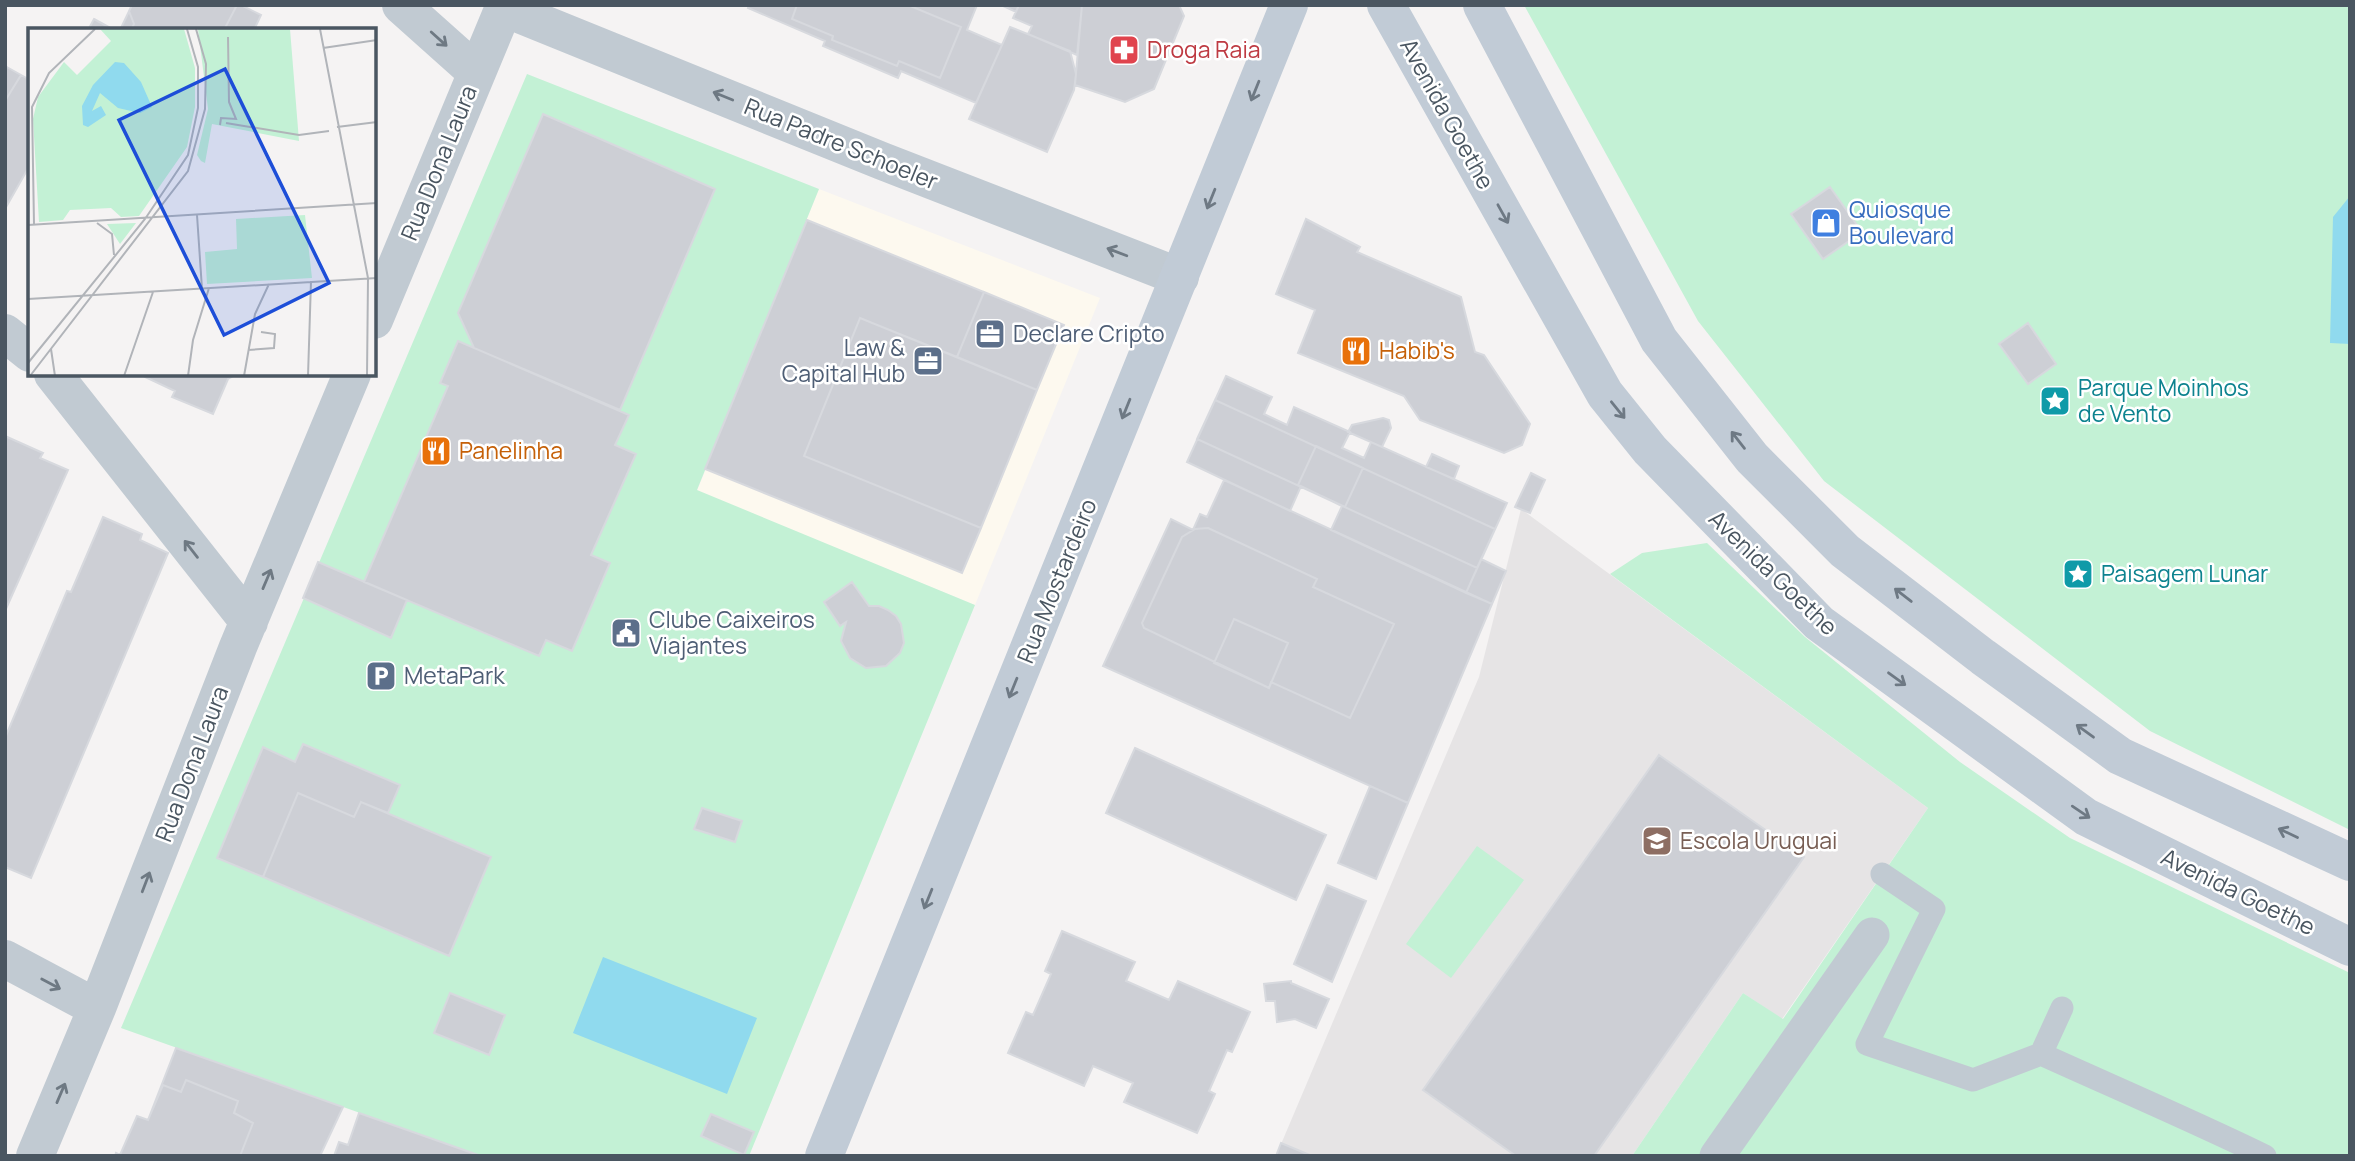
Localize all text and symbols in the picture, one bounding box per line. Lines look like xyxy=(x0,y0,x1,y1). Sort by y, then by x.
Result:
inset map xyxy=(28,28,376,376)
one-way arrow xyxy=(429,31,447,47)
street label: Avenida Goethe xyxy=(1393,32,1502,195)
pharmacy icon: Droga Raia xyxy=(1107,33,1141,67)
place label: Droga Raia xyxy=(1147,33,1261,65)
street label: Rua Dona Laura xyxy=(392,80,484,245)
one-way arrow xyxy=(1247,80,1260,102)
one-way arrow xyxy=(712,89,734,102)
street label: Rua Padre Schoeler xyxy=(740,90,943,197)
one-way arrow xyxy=(1204,187,1217,209)
place label: Quiosque Boulevard xyxy=(1849,193,1954,251)
one-way arrow xyxy=(1497,203,1510,224)
shop icon: Quiosque Boulevard xyxy=(1809,206,1843,240)
one-way arrow xyxy=(1106,245,1128,258)
office icon: Declare Cripto xyxy=(973,317,1007,351)
place label: Declare Cripto xyxy=(1013,317,1165,349)
place label: Law & Capital Hub xyxy=(782,331,905,389)
restaurant icon: Habib's xyxy=(1339,334,1373,368)
place label: Habib's xyxy=(1379,334,1455,366)
office icon: Law & Capital Hub xyxy=(911,344,945,378)
place label: Parque Moinhos de Vento xyxy=(2078,371,2249,429)
place icon: Parque Moinhos de Vento xyxy=(2038,384,2072,418)
one-way arrow xyxy=(1119,398,1132,420)
one-way arrow xyxy=(1610,401,1626,419)
one-way arrow xyxy=(1730,431,1745,449)
restaurant icon: Panelinha xyxy=(419,434,453,468)
place label: Panelinha xyxy=(459,434,563,466)
street label: Rua Mostardeiro xyxy=(1009,494,1104,668)
street label: Avenida Goethe xyxy=(1702,503,1845,642)
one-way arrow xyxy=(184,541,199,559)
place icon: Paisagem Lunar xyxy=(2061,557,2095,591)
place label: Paisagem Lunar xyxy=(2101,557,2268,589)
one-way arrow xyxy=(261,569,274,591)
one-way arrow xyxy=(1894,588,1912,603)
place label: Clube Caixeiros Viajantes xyxy=(649,603,815,661)
public building icon: Clube Caixeiros Viajantes xyxy=(609,616,643,650)
parking icon: MetaPark xyxy=(364,659,398,693)
place label: MetaPark xyxy=(404,659,505,691)
one-way arrow xyxy=(1887,672,1906,686)
one-way arrow xyxy=(1006,677,1019,699)
street label: Rua Dona Laura xyxy=(147,681,235,846)
one-way arrow xyxy=(2076,724,2095,738)
one-way arrow xyxy=(2071,805,2090,820)
school or university icon: Escola Uruguai xyxy=(1640,824,1674,858)
place label: Escola Uruguai xyxy=(1680,824,1837,856)
one-way arrow xyxy=(2278,826,2299,839)
street label: Avenida Goethe xyxy=(2156,840,2321,942)
one-way arrow xyxy=(141,871,154,893)
one-way arrow xyxy=(920,888,933,910)
one-way arrow xyxy=(40,978,61,991)
one-way arrow xyxy=(56,1083,69,1104)

